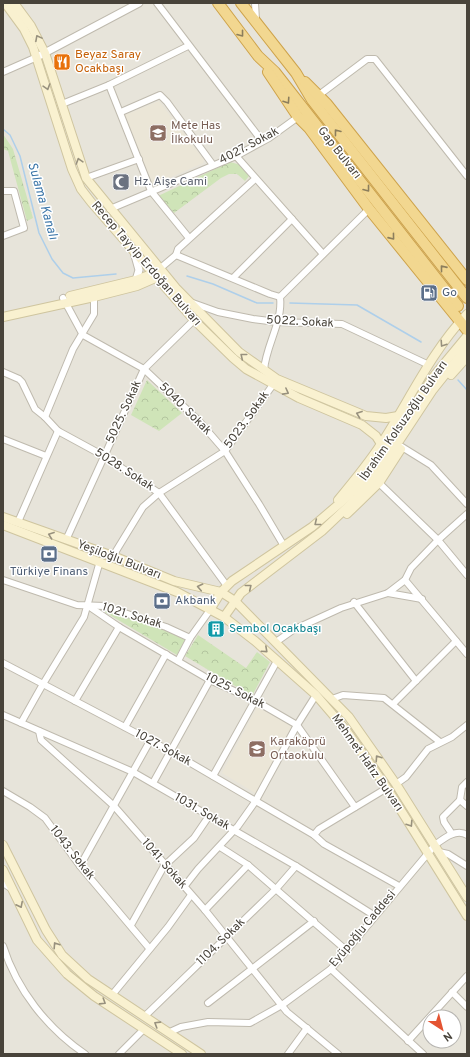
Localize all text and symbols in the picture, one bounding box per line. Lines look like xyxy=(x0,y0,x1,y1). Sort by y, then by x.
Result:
one-way arrow xyxy=(236,30,243,37)
one-way arrow xyxy=(35,35,42,43)
place label: Beyaz Saray Ocakbaşı xyxy=(75,47,141,77)
restaurant icon: Beyaz Saray Ocakbaşı xyxy=(52,52,72,72)
one-way arrow xyxy=(42,83,51,90)
one-way arrow xyxy=(282,97,290,104)
place label: Mete Has İlkokulu xyxy=(171,118,221,148)
school or university icon: Mete Has İlkokulu xyxy=(148,123,168,143)
street label: 4027. Sokak xyxy=(216,124,282,168)
street label: Gap Bulvarı xyxy=(314,124,364,182)
one-way arrow xyxy=(335,130,342,137)
one-way arrow xyxy=(75,158,84,165)
water label: Sulama Kanalı xyxy=(23,160,61,242)
mosque icon: Hz. Aişe Cami xyxy=(111,172,131,192)
place label: Hz. Aişe Cami xyxy=(134,174,207,190)
one-way arrow xyxy=(362,185,369,192)
street label: Recep Tayyip Erdoğan Bulvarı xyxy=(87,198,205,330)
one-way arrow xyxy=(387,232,394,240)
one-way arrow xyxy=(440,265,447,272)
fuel station icon: Go xyxy=(419,283,439,303)
place label: Go xyxy=(442,285,457,301)
street label: 5022. Sokak xyxy=(266,312,334,332)
one-way arrow xyxy=(441,340,448,347)
one-way arrow xyxy=(241,354,248,361)
street label: İbrahim Kolsuzoğlu Bulvarı xyxy=(356,358,452,484)
street label: 5025. Sokak xyxy=(102,378,146,446)
street label: 5040. Sokak xyxy=(155,379,215,439)
one-way arrow xyxy=(281,387,289,394)
street label: 5023. Sokak xyxy=(221,388,273,452)
one-way arrow xyxy=(356,410,363,418)
street label: 5028. Sokak xyxy=(91,445,157,495)
one-way arrow xyxy=(314,518,322,525)
one-way arrow xyxy=(48,531,55,539)
street label: Yeşiloğlu Bulvarı xyxy=(75,537,163,583)
bank icon: Türkiye Finans xyxy=(39,544,59,564)
place label: Türkiye Finans xyxy=(10,564,88,580)
one-way arrow xyxy=(196,584,203,592)
one-way arrow xyxy=(244,585,251,592)
bank icon: Akbank xyxy=(152,591,172,611)
place label: Akbank xyxy=(175,593,216,609)
street label: 1021. Sokak xyxy=(100,599,164,633)
building icon: Sembol Ocakbaşı xyxy=(206,619,226,639)
place label: Sembol Ocakbaşı xyxy=(229,621,321,637)
one-way arrow xyxy=(260,645,268,652)
street label: 1025. Sokak xyxy=(202,669,268,713)
street label: Mehmet Hafız Bulvarı xyxy=(327,711,407,815)
street label: 1027. Sokak xyxy=(132,726,194,770)
place label: Karaköprü Ortaokulu xyxy=(270,734,326,764)
school or university icon: Karaköprü Ortaokulu xyxy=(247,739,267,759)
one-way arrow xyxy=(375,755,383,762)
street label: 1031. Sokak xyxy=(171,790,233,834)
one-way arrow xyxy=(405,820,412,827)
street label: 1043. Sokak xyxy=(46,823,98,883)
street label: 1041. Sokak xyxy=(138,835,190,893)
street label: Eyüpoğlu Caddesi xyxy=(326,887,400,971)
one-way arrow xyxy=(15,901,23,908)
street label: 1104. Sokak xyxy=(193,915,249,969)
one-way arrow xyxy=(53,942,60,949)
one-way arrow xyxy=(99,997,106,1005)
north arrow xyxy=(422,1009,462,1049)
one-way arrow xyxy=(155,1022,162,1029)
text: N xyxy=(440,1028,455,1044)

